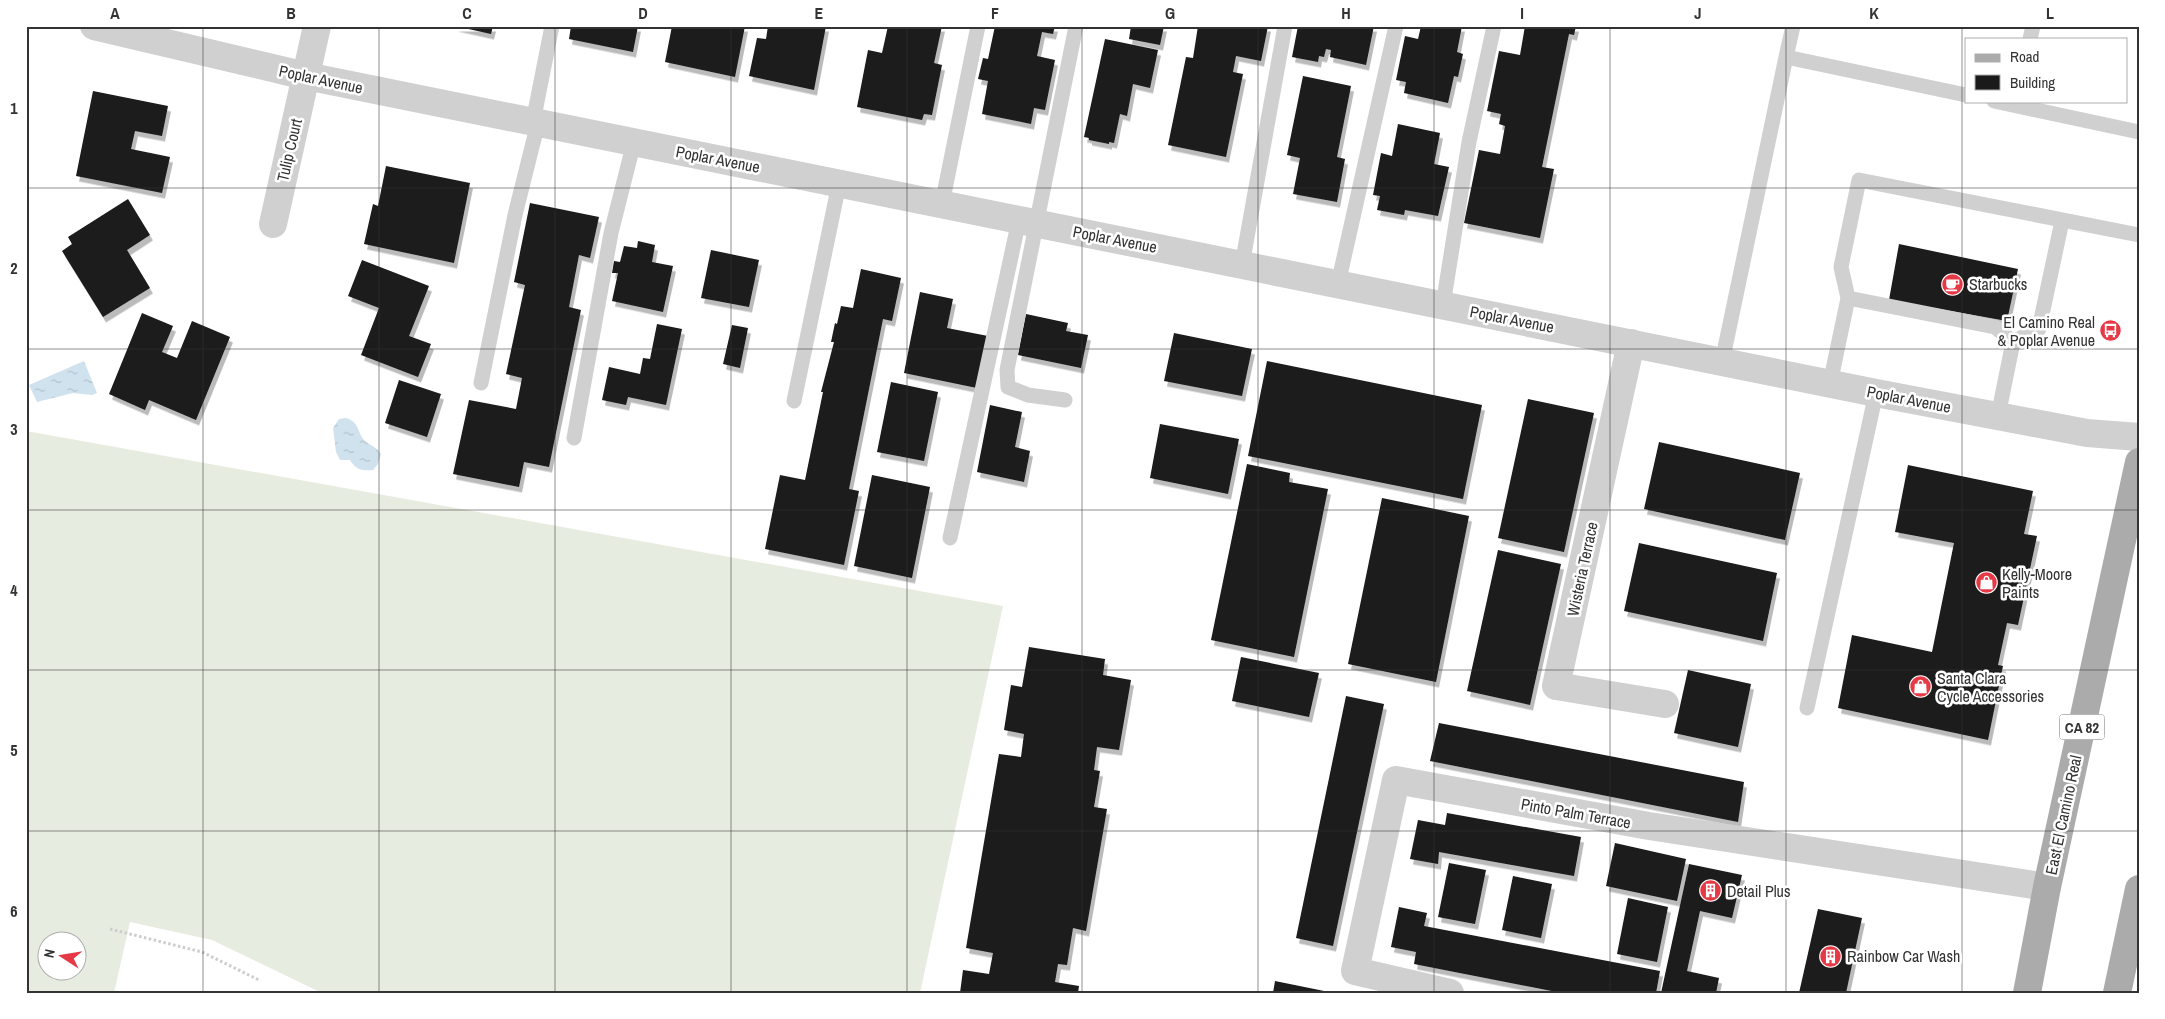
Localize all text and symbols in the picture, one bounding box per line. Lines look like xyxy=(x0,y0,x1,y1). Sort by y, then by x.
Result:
text: A xyxy=(110,2,120,24)
text: B xyxy=(286,2,296,24)
text: C xyxy=(462,2,472,24)
text: D xyxy=(638,2,648,24)
text: E xyxy=(815,2,824,24)
text: F xyxy=(991,2,999,24)
text: G xyxy=(1165,2,1175,24)
text: H xyxy=(1341,2,1351,24)
text: I xyxy=(1520,2,1524,24)
text: J xyxy=(1694,2,1702,24)
text: K xyxy=(1869,2,1879,24)
text: L xyxy=(2046,2,2054,24)
legend xyxy=(1965,38,2128,102)
text: Road xyxy=(2010,46,2039,67)
street label: Poplar Avenue xyxy=(277,59,365,99)
text: Building xyxy=(2010,72,2055,93)
text: 1 xyxy=(10,97,18,119)
street label: Tulip Court xyxy=(271,116,307,184)
street label: Poplar Avenue xyxy=(674,140,762,178)
street label: Poplar Avenue xyxy=(1071,220,1159,258)
text: 2 xyxy=(10,257,18,279)
cafe icon: Starbucks xyxy=(1941,272,1965,296)
place label: Starbucks xyxy=(1969,273,2027,295)
street label: Poplar Avenue xyxy=(1468,300,1556,338)
place label: El Camino Real & Poplar Avenue xyxy=(1997,311,2095,351)
bus stop icon: El Camino Real & Poplar Avenue xyxy=(2099,319,2123,343)
street label: Poplar Avenue xyxy=(1865,380,1953,418)
text: 3 xyxy=(10,418,18,440)
street label: Wisteria Terrace xyxy=(1561,520,1603,618)
place label: Kelly-Moore Paints xyxy=(2002,563,2072,603)
shop icon: Kelly-Moore Paints xyxy=(1974,571,1998,595)
text: 4 xyxy=(10,579,18,601)
place label: Santa Clara Cycle Accessories xyxy=(1937,667,2044,707)
shop icon: Santa Clara Cycle Accessories xyxy=(1909,675,1933,699)
road number: CA 82 xyxy=(2060,714,2104,740)
text: 5 xyxy=(10,739,18,761)
street label: East El Camino Real xyxy=(2040,753,2086,877)
street label: Pinto Palm Terrace xyxy=(1519,792,1633,834)
building icon: Detail Plus xyxy=(1699,879,1723,903)
place label: Detail Plus xyxy=(1727,880,1790,902)
text: 6 xyxy=(10,900,18,922)
north arrow xyxy=(38,932,88,982)
building icon: Rainbow Car Wash xyxy=(1819,944,1843,968)
place label: Rainbow Car Wash xyxy=(1847,945,1960,967)
text: N xyxy=(40,947,59,959)

